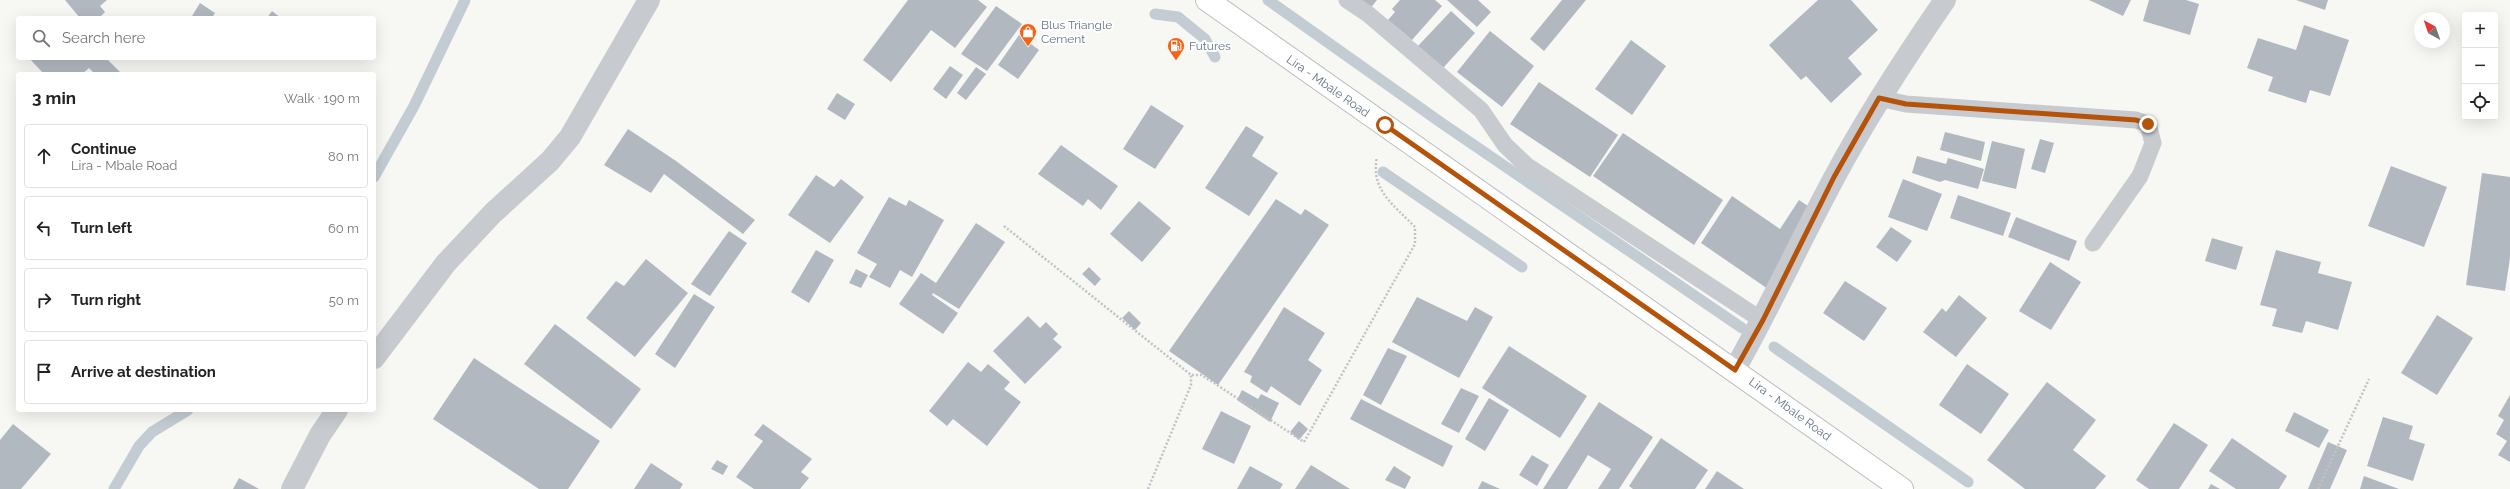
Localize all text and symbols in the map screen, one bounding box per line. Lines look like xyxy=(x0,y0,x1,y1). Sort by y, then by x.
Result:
north arrow xyxy=(2414,12,2450,48)
map controls xyxy=(2462,12,2498,120)
button: + xyxy=(2462,12,2498,48)
search box xyxy=(16,16,376,60)
place label: Blus Triangle Cement xyxy=(1041,18,1112,46)
shop icon: Blus Triangle Cement xyxy=(1018,22,1038,47)
icon: search xyxy=(30,27,52,49)
text: Search here xyxy=(62,29,145,47)
fuel station icon: Futures xyxy=(1166,36,1186,61)
place label: Futures xyxy=(1189,39,1231,53)
button: − xyxy=(2462,48,2498,84)
street label: Lira - Mbale Road xyxy=(1284,52,1372,120)
button: locate xyxy=(2462,84,2498,120)
text: 3 min xyxy=(32,88,76,108)
text: Walk · 190 m xyxy=(284,91,360,106)
route end xyxy=(2139,115,2157,133)
route start xyxy=(1376,116,1394,134)
text: Continue xyxy=(71,140,136,158)
icon: ahead xyxy=(33,145,55,167)
text: 80 m xyxy=(328,149,359,164)
text: Lira - Mbale Road xyxy=(71,158,177,173)
icon: left xyxy=(33,217,55,239)
text: Turn left xyxy=(71,219,132,237)
text: 60 m xyxy=(328,221,359,236)
icon: right xyxy=(33,289,55,311)
text: Turn right xyxy=(71,291,141,309)
text: 50 m xyxy=(329,293,359,308)
icon: arrive xyxy=(33,361,55,383)
text: Arrive at destination xyxy=(71,363,216,381)
street label: Lira - Mbale Road xyxy=(1746,374,1834,444)

